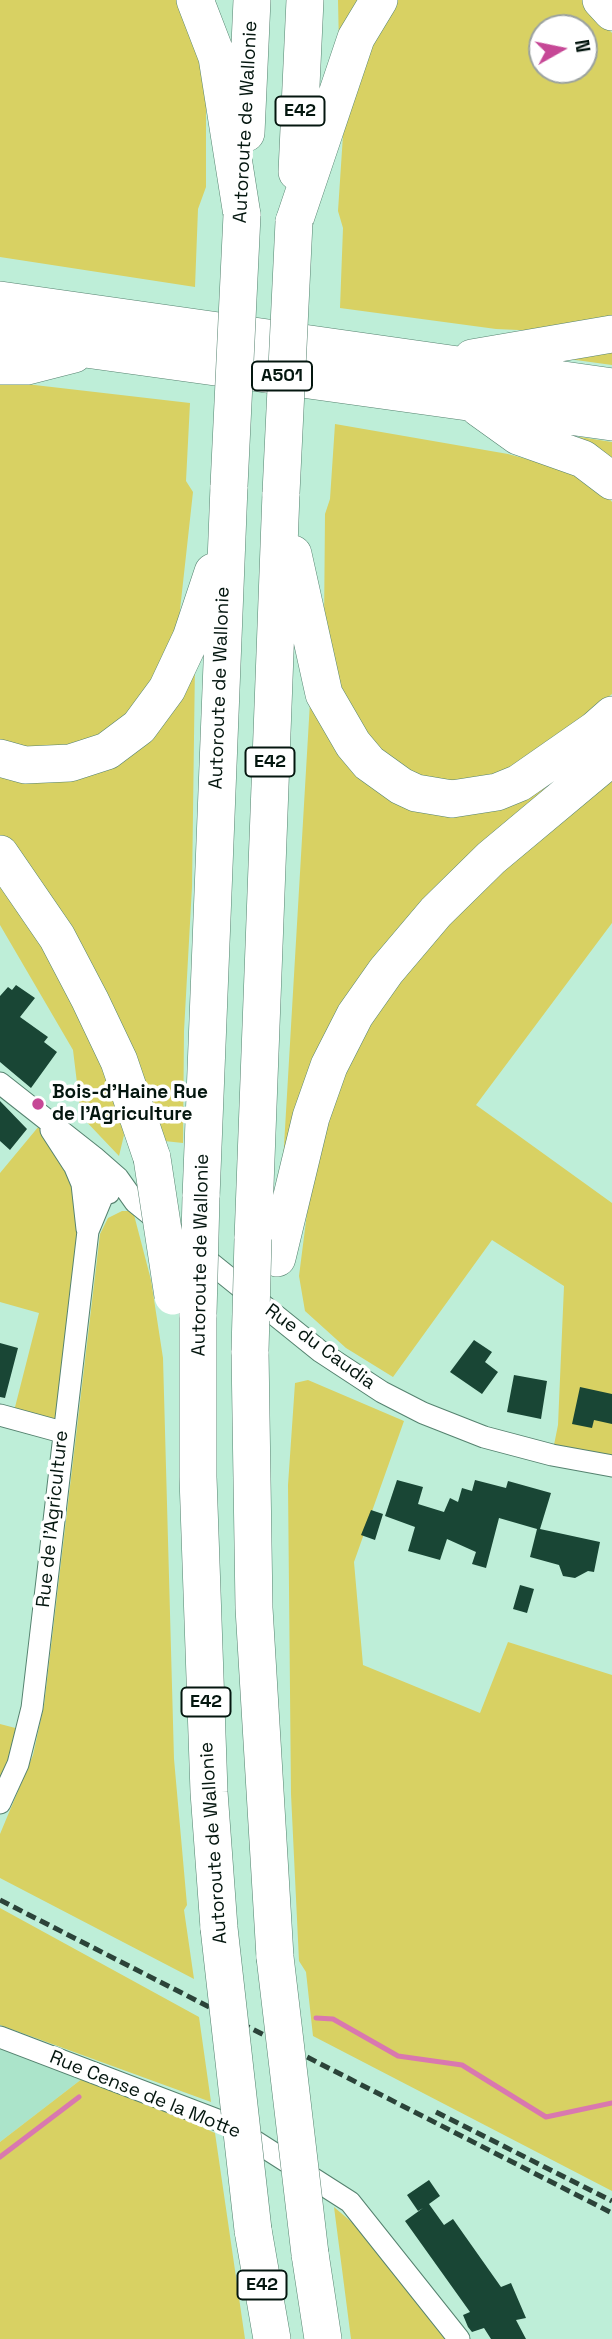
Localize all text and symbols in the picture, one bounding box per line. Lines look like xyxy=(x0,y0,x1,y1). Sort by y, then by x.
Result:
north arrow xyxy=(528,14,598,84)
street label: Autoroute de Wallonie xyxy=(229,20,263,224)
text: N xyxy=(569,38,596,54)
road number: E42 xyxy=(276,96,324,126)
road number: A501 xyxy=(252,362,312,390)
street label: Autoroute de Wallonie xyxy=(205,586,235,790)
road number: E42 xyxy=(246,748,294,776)
place label: Bois-d'Haine Rue de l'Agriculture xyxy=(52,1082,208,1126)
marker: Bois-d'Haine Rue de l'Agriculture xyxy=(30,1096,46,1112)
street label: Autoroute de Wallonie xyxy=(188,1153,214,1357)
street label: Rue du Caudia xyxy=(260,1299,380,1395)
street label: Rue de l'Agriculture xyxy=(32,1429,74,1609)
road number: E42 xyxy=(182,1688,230,1716)
street label: Autoroute de Wallonie xyxy=(196,1741,232,1945)
street label: Rue Cense de la Motte xyxy=(46,2046,244,2144)
road number: E42 xyxy=(238,2270,286,2300)

